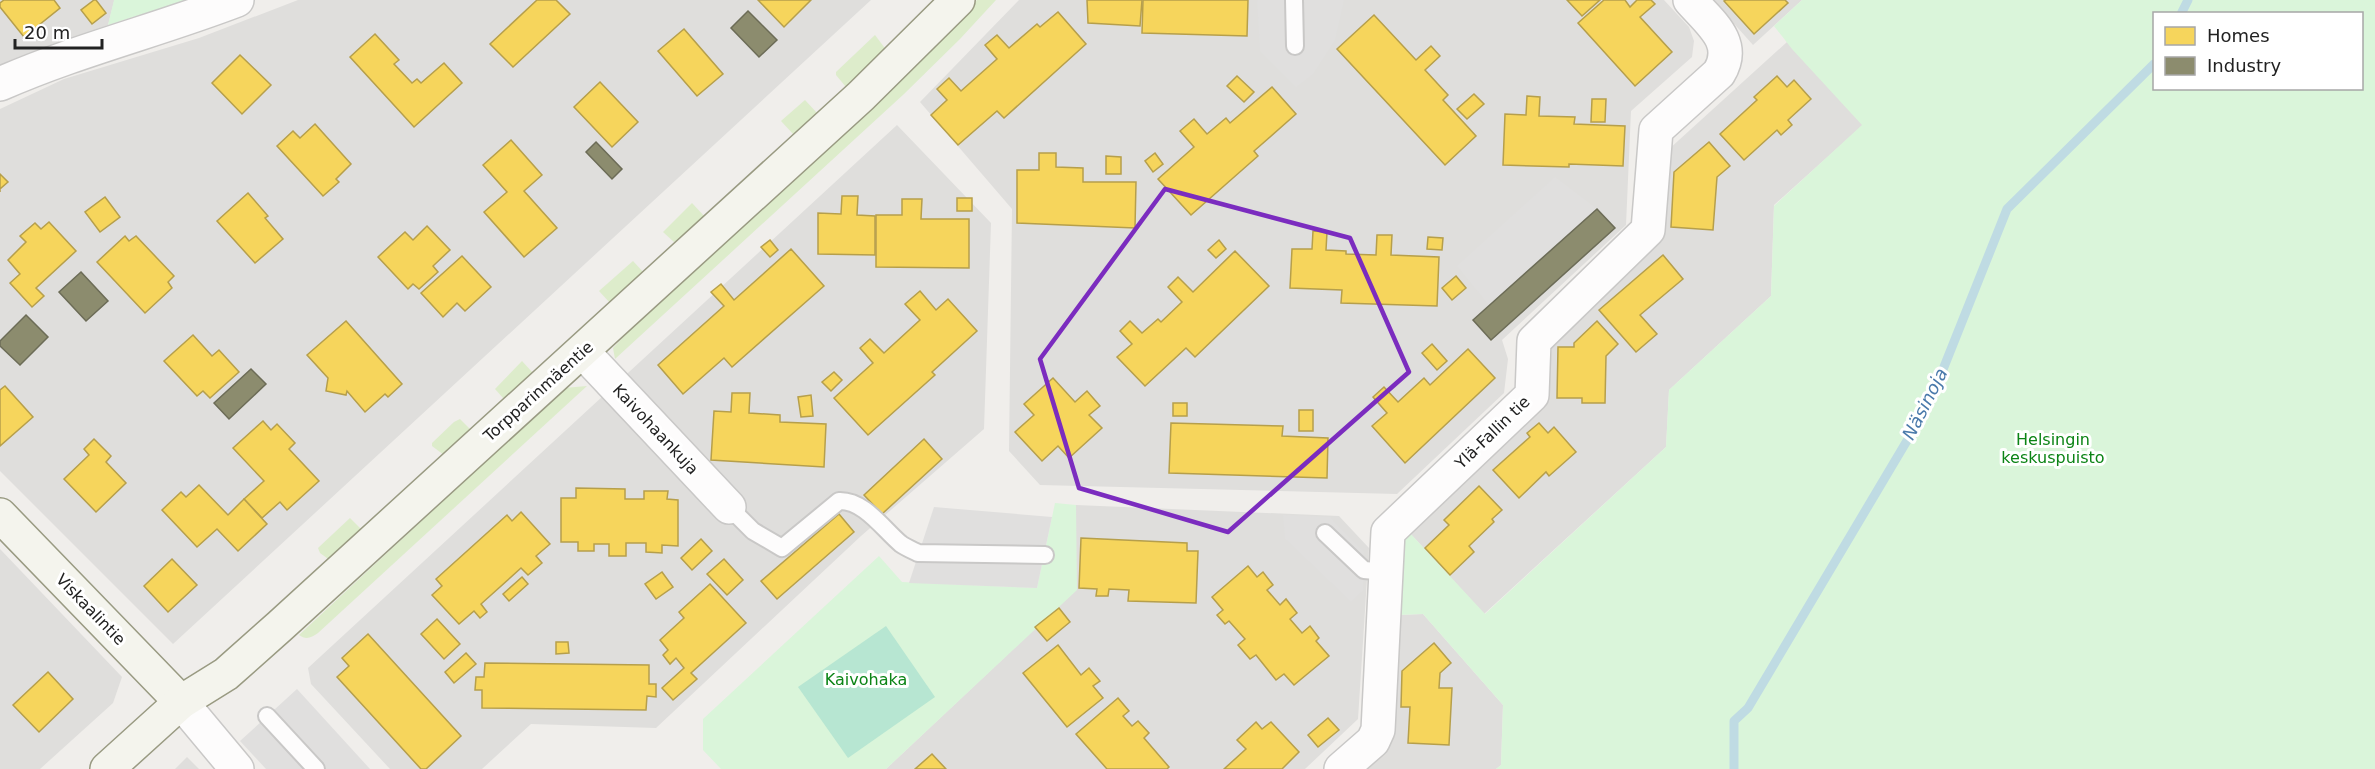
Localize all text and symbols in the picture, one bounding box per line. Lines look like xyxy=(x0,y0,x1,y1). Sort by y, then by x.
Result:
scale bar xyxy=(15,12,102,50)
legend xyxy=(2153,12,2363,90)
text: 20 m xyxy=(24,22,70,43)
text: Homes xyxy=(2207,25,2270,46)
text: Industry xyxy=(2207,55,2281,76)
street label: Torpparinmäentie xyxy=(479,337,597,446)
water label: Näsinoja xyxy=(1898,365,1951,443)
street label: Kaivohaankuja xyxy=(609,380,702,479)
street label: Ylä-Fallin tie xyxy=(1450,392,1534,473)
park label: Helsingin keskuspuisto xyxy=(2001,430,2105,467)
street label: Viskaalintie xyxy=(52,570,129,649)
park label: Kaivohaka xyxy=(825,670,907,689)

